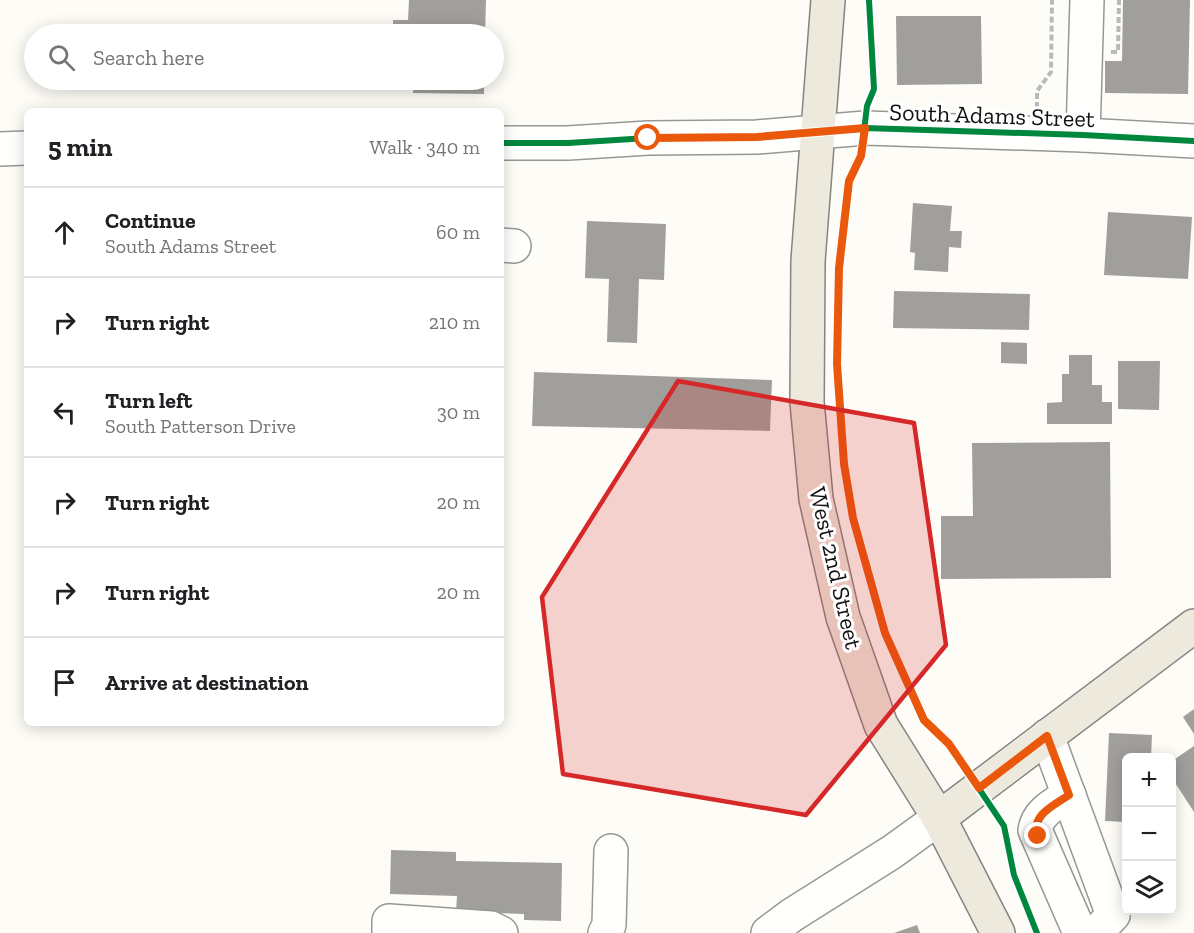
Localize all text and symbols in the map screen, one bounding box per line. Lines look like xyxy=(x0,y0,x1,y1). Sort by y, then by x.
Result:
search box xyxy=(24,24,504,90)
icon: search xyxy=(45,41,78,74)
text: Search here xyxy=(93,44,204,71)
street label: South Adams Street xyxy=(889,97,1095,133)
route start xyxy=(634,124,660,150)
text: 5 min xyxy=(48,131,112,163)
text: Walk · 340 m xyxy=(369,135,480,159)
text: Continue xyxy=(105,207,196,234)
icon: ahead xyxy=(48,216,81,249)
text: 60 m xyxy=(436,220,480,244)
text: South Adams Street xyxy=(105,234,276,258)
icon: right xyxy=(48,306,81,339)
text: Turn right xyxy=(105,309,209,336)
text: 210 m xyxy=(429,310,480,334)
text: Turn left xyxy=(105,387,192,414)
icon: left xyxy=(48,396,81,429)
text: 30 m xyxy=(437,400,480,424)
text: South Patterson Drive xyxy=(105,414,296,438)
street label: West 2nd Street xyxy=(803,484,869,652)
icon: right xyxy=(48,486,81,519)
text: Turn right xyxy=(105,489,209,516)
text: 20 m xyxy=(436,490,480,514)
icon: right xyxy=(48,576,81,609)
text: Turn right xyxy=(105,579,209,606)
text: 20 m xyxy=(436,580,480,604)
icon: arrive xyxy=(48,666,81,699)
text: Arrive at destination xyxy=(105,669,308,696)
map controls xyxy=(1122,753,1176,915)
button: + xyxy=(1122,753,1176,807)
button: − xyxy=(1122,807,1176,861)
route end xyxy=(1024,822,1050,848)
button: layers xyxy=(1122,861,1176,915)

